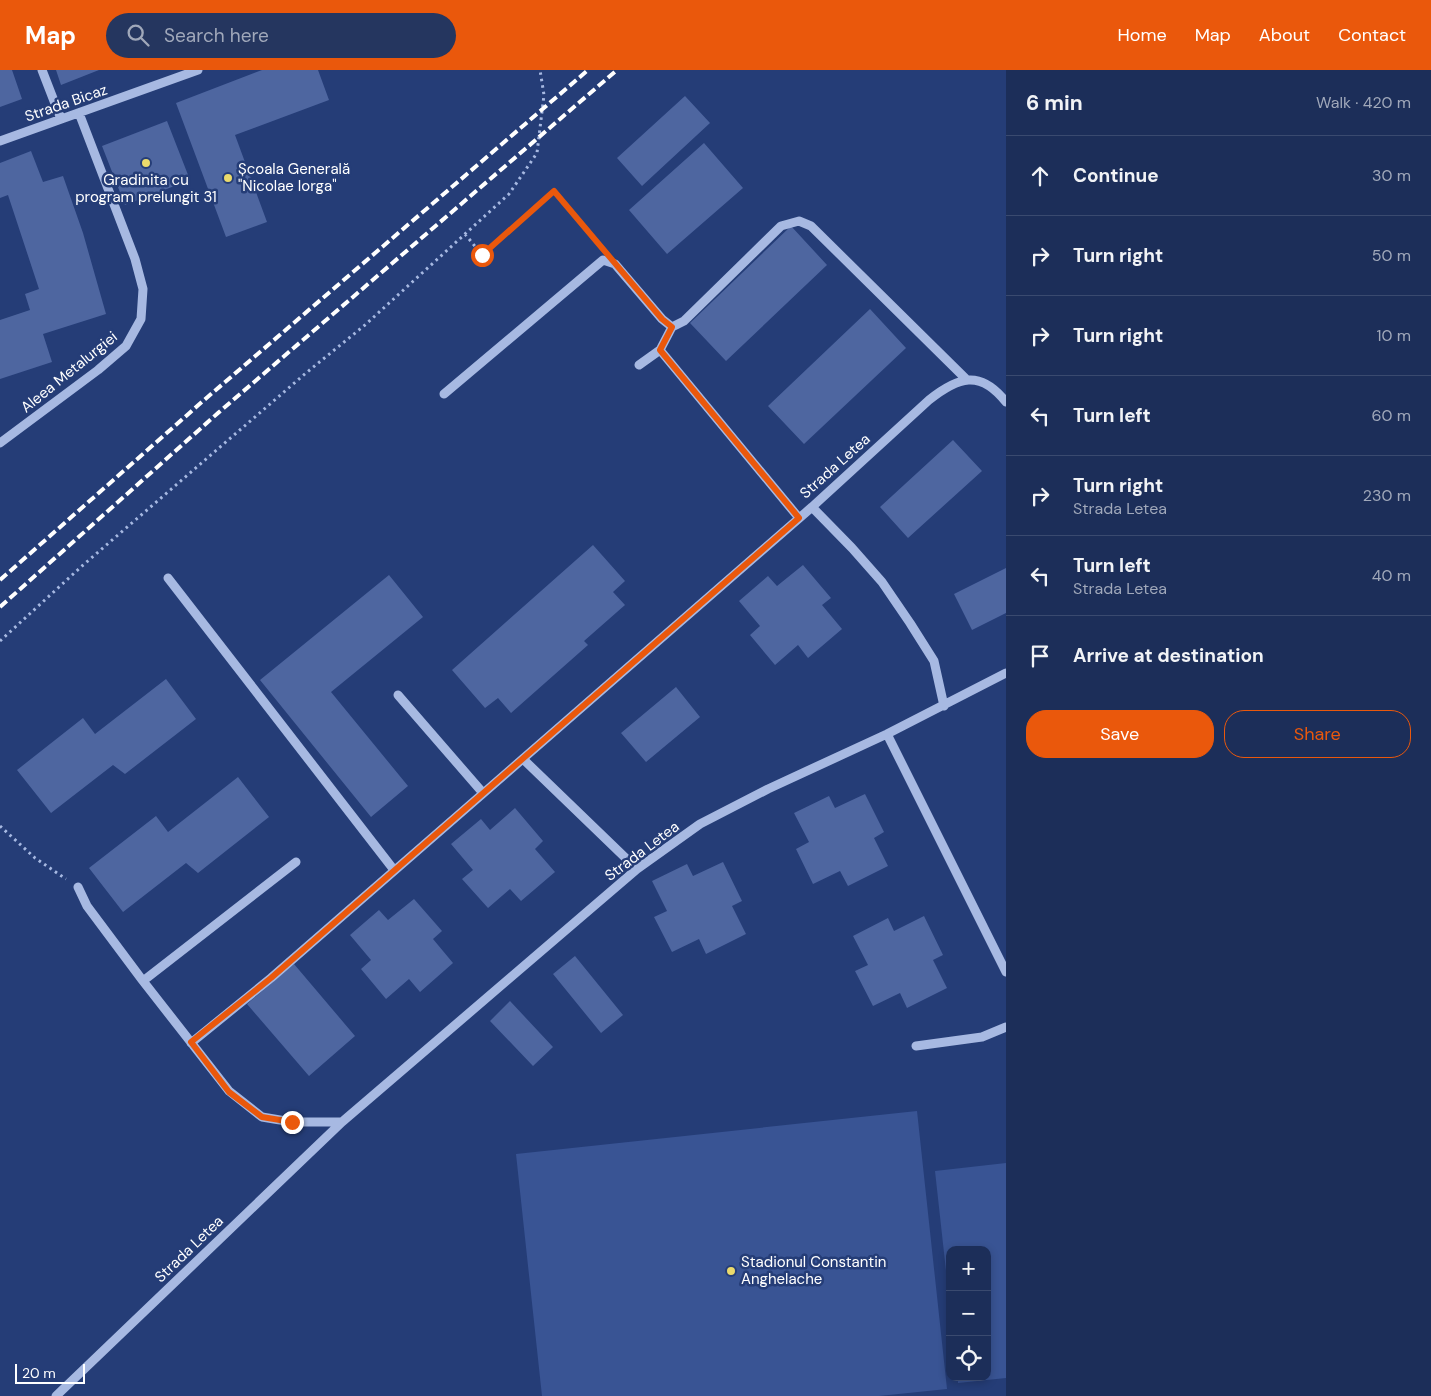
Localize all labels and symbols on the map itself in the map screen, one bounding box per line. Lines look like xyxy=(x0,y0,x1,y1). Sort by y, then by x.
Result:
street label: Strada Bicaz xyxy=(22,79,110,126)
marker: Gradinita cu program prelungit 31 xyxy=(140,157,152,169)
place label: Școala Generală "Nicolae Iorga" xyxy=(238,159,350,196)
place label: Gradinita cu program prelungit 31 xyxy=(75,170,217,207)
marker: Școala Generală "Nicolae Iorga" xyxy=(222,172,234,184)
route start xyxy=(471,244,494,267)
street label: Aleea Metalurgiei xyxy=(17,327,121,417)
street label: Strada Letea xyxy=(796,429,874,503)
street label: Strada Letea xyxy=(601,817,683,885)
route end xyxy=(281,1111,304,1134)
street label: Strada Letea xyxy=(150,1211,228,1287)
place label: Stadionul Constantin Anghelache xyxy=(741,1252,886,1289)
marker: Stadionul Constantin Anghelache xyxy=(725,1265,737,1277)
scale bar xyxy=(15,1361,85,1384)

